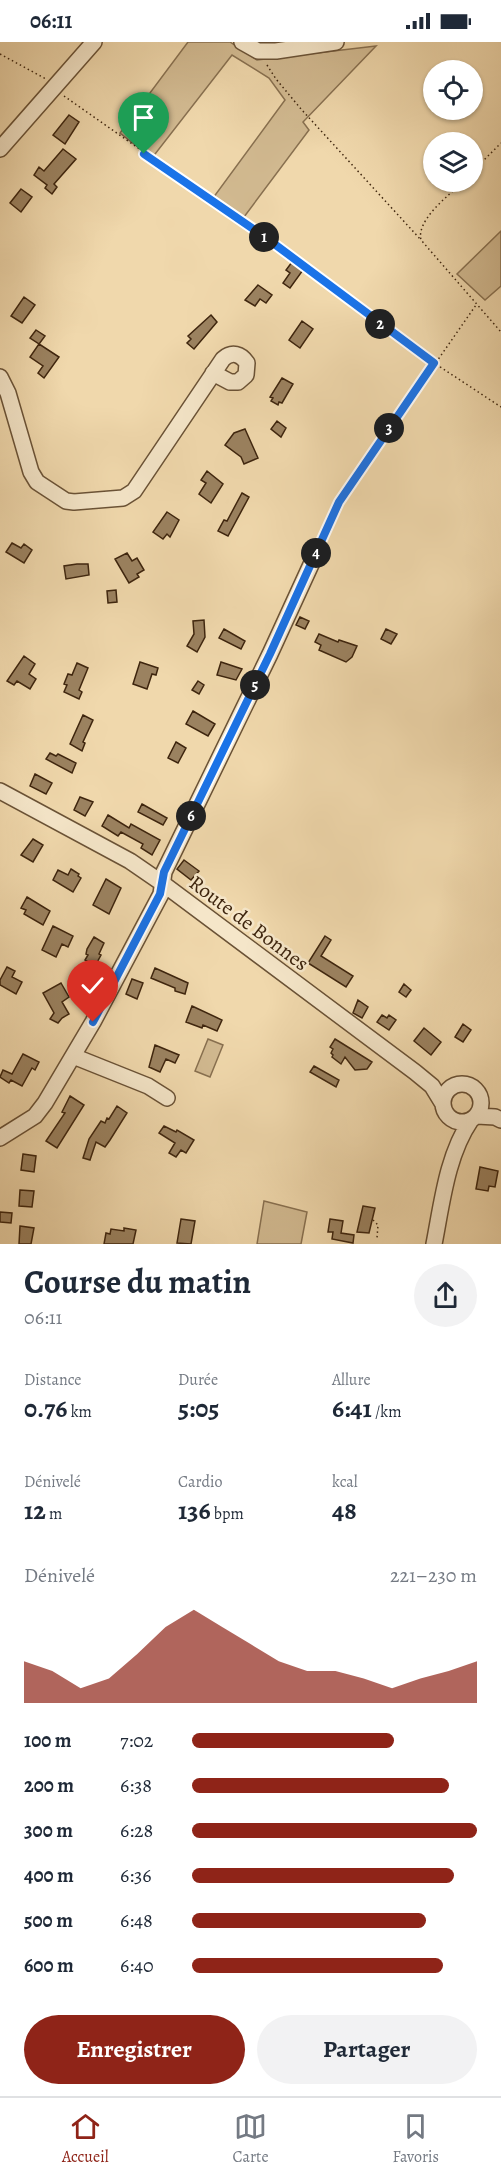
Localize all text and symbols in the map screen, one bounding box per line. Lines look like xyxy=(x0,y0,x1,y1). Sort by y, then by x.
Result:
text: 06:11 xyxy=(30,6,72,36)
map controls xyxy=(423,60,483,192)
button: locate xyxy=(423,60,483,120)
pin xyxy=(118,92,169,154)
icon: arrive xyxy=(127,101,160,134)
button: layers xyxy=(423,132,483,192)
pin: 1 xyxy=(249,222,279,252)
text: 1 xyxy=(261,226,267,248)
pin: 2 xyxy=(365,309,395,339)
text: 2 xyxy=(376,313,384,335)
pin: 3 xyxy=(374,413,404,443)
text: 3 xyxy=(386,417,392,439)
pin: 4 xyxy=(301,538,331,568)
text: 4 xyxy=(312,542,320,564)
pin: 5 xyxy=(240,670,270,700)
text: 5 xyxy=(252,674,258,696)
pin: 6 xyxy=(176,801,206,831)
text: 6 xyxy=(187,805,195,827)
street label: Route de Bonnes xyxy=(183,869,315,977)
pin xyxy=(67,960,118,1022)
icon: check xyxy=(76,969,109,1002)
text: Course du matin xyxy=(24,1259,251,1304)
button: share xyxy=(414,1264,477,1327)
text: 06:11 xyxy=(24,1304,62,1331)
text: Distance xyxy=(24,1369,81,1391)
text: Durée xyxy=(178,1369,218,1391)
text: Allure xyxy=(332,1369,371,1391)
text: 0.76 xyxy=(24,1391,67,1426)
text: 5:05 xyxy=(178,1391,219,1426)
text: 6:41 xyxy=(332,1391,372,1426)
text: km xyxy=(67,1401,92,1423)
text: /km xyxy=(372,1401,402,1423)
text: Dénivelé xyxy=(24,1471,81,1493)
text: Cardio xyxy=(178,1471,223,1493)
text: kcal xyxy=(332,1471,358,1493)
text: 12 xyxy=(24,1493,46,1528)
text: 136 xyxy=(178,1493,211,1528)
text: 48 xyxy=(332,1493,357,1528)
text: m xyxy=(46,1503,62,1525)
text: bpm xyxy=(211,1503,244,1525)
text: Dénivelé xyxy=(24,1562,95,1589)
text: 221–230 m xyxy=(390,1562,477,1589)
text: 100 m xyxy=(24,1727,72,1754)
text: 7:02 xyxy=(120,1727,153,1754)
text: 200 m xyxy=(24,1772,74,1799)
text: 6:38 xyxy=(120,1772,152,1799)
text: 300 m xyxy=(24,1817,73,1844)
text: 6:28 xyxy=(120,1817,153,1844)
text: 400 m xyxy=(24,1862,74,1889)
text: 6:36 xyxy=(120,1862,152,1889)
text: 500 m xyxy=(24,1907,73,1934)
text: 6:48 xyxy=(120,1907,153,1934)
text: 600 m xyxy=(24,1952,74,1979)
text: 6:40 xyxy=(120,1952,154,1979)
button: Enregistrer xyxy=(24,2015,245,2084)
button: Partager xyxy=(257,2015,477,2084)
tab: Accueil xyxy=(62,2110,109,2168)
tab: Carte xyxy=(233,2110,269,2168)
tab: Favoris xyxy=(392,2110,439,2168)

